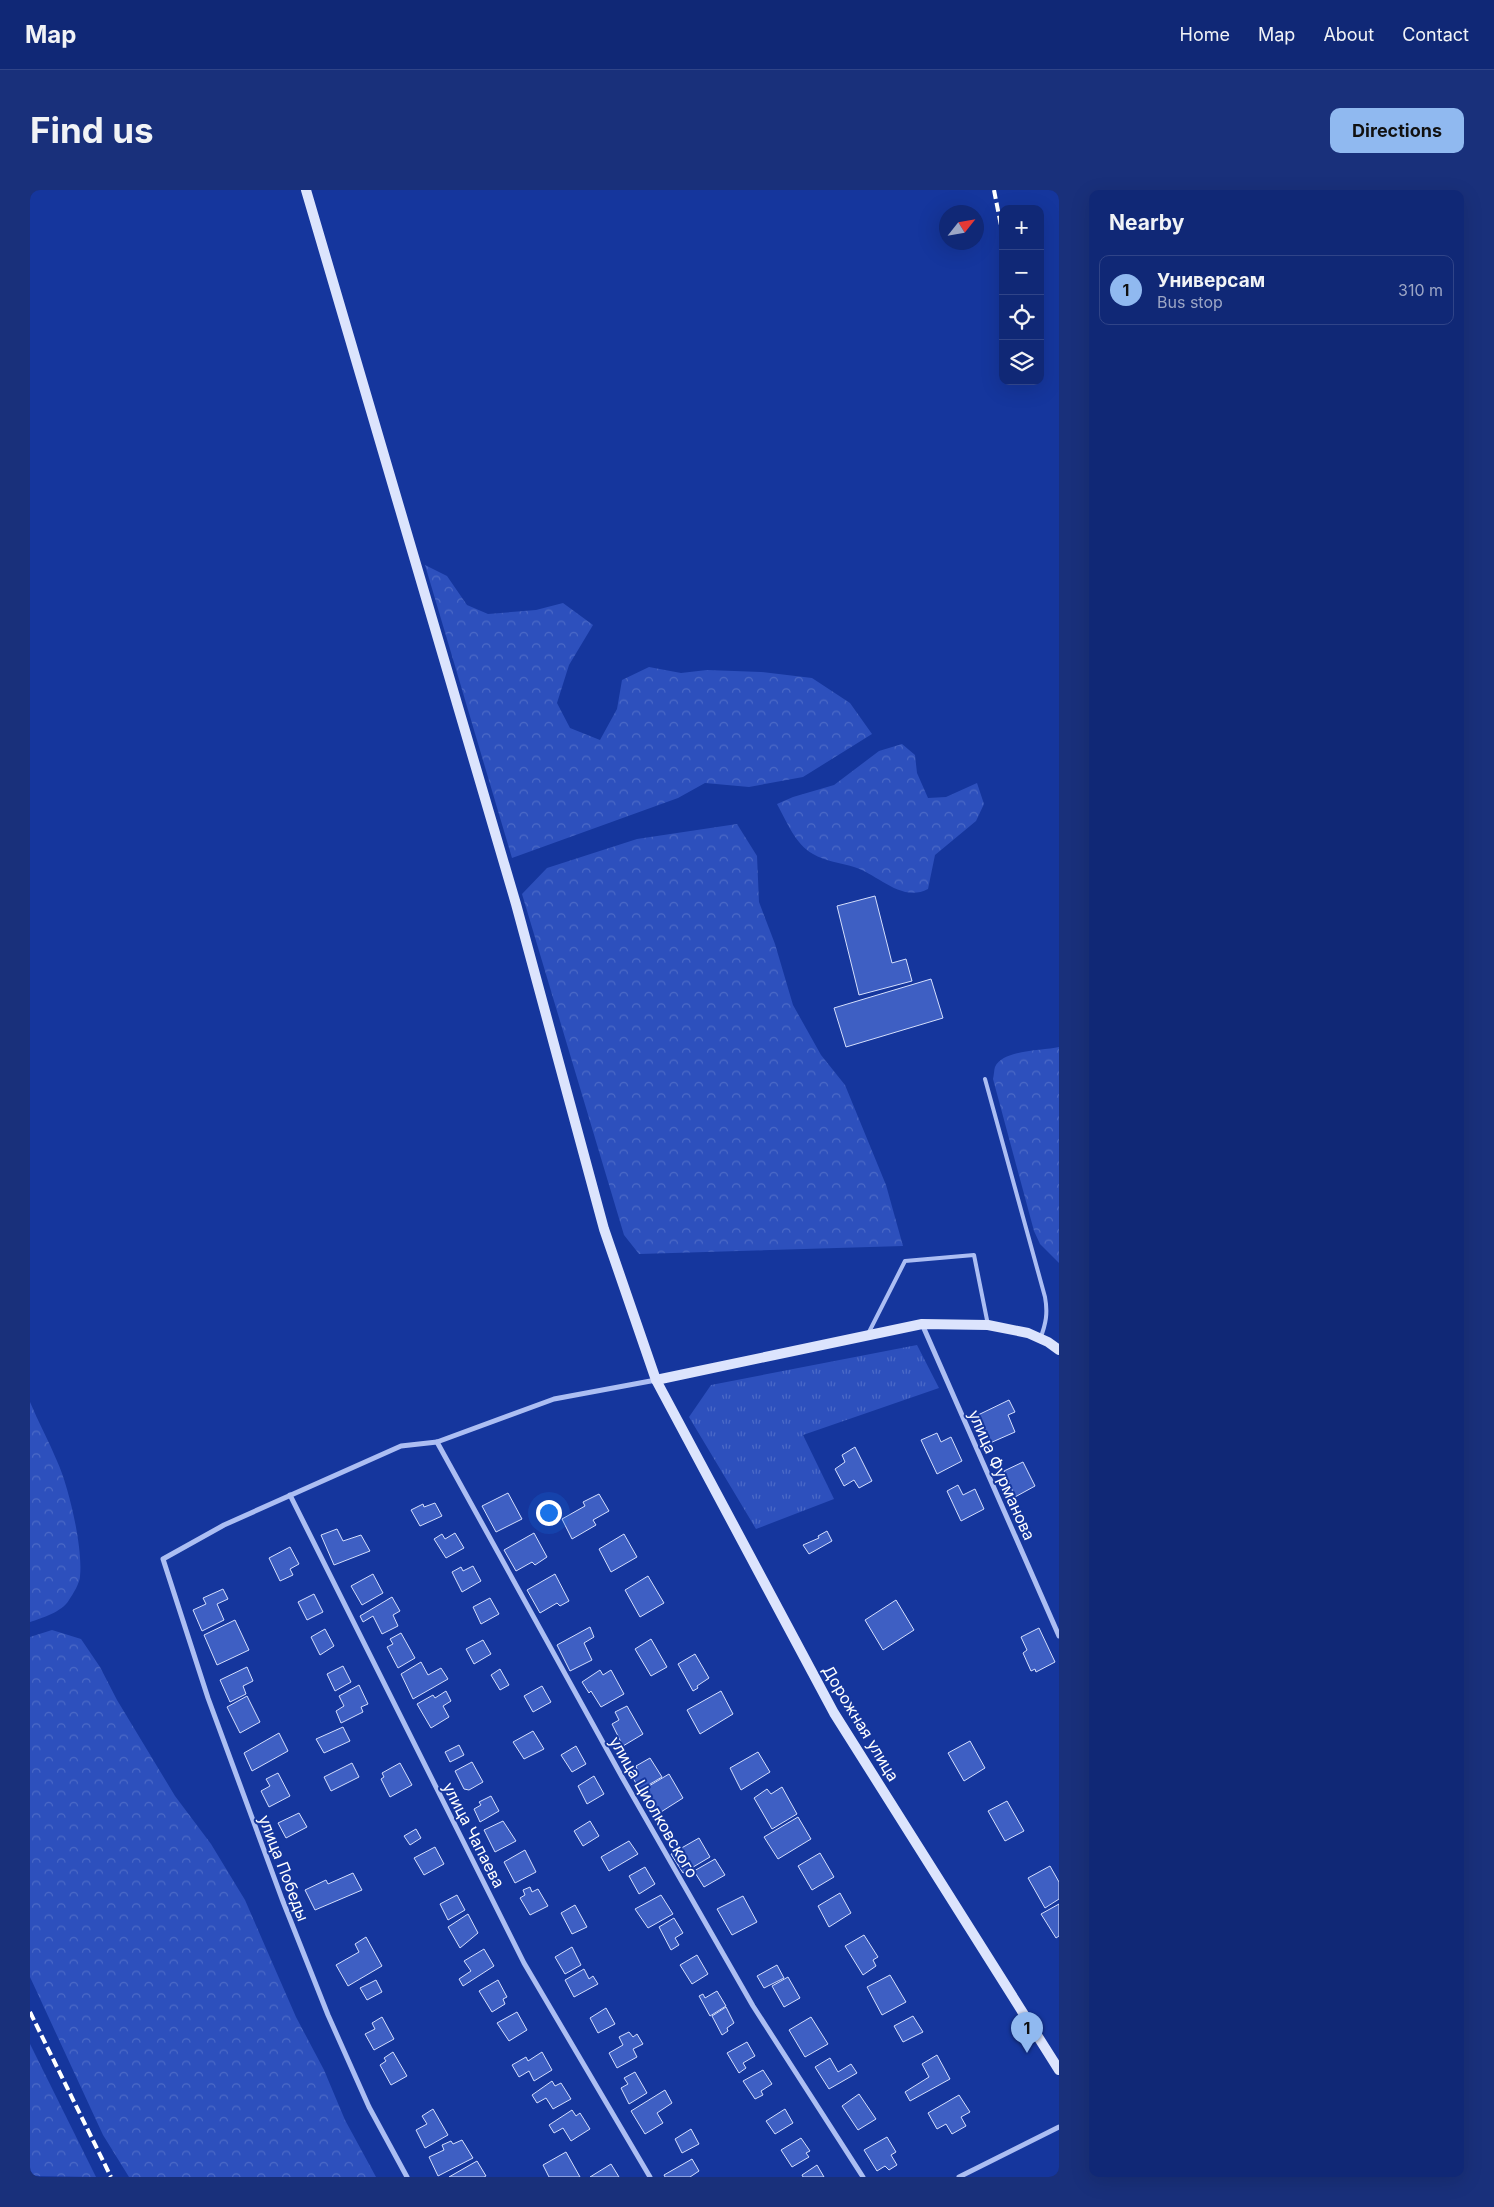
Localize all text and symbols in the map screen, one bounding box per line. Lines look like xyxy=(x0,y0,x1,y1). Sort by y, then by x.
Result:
text: Map xyxy=(25,20,76,49)
text: Home xyxy=(1180,24,1230,45)
text: Map xyxy=(1258,24,1295,45)
text: About xyxy=(1323,24,1374,45)
text: Contact xyxy=(1402,24,1469,45)
button: Directions xyxy=(1330,108,1464,153)
text: Find us xyxy=(30,109,154,151)
north arrow xyxy=(939,205,984,250)
map controls xyxy=(999,205,1044,385)
button: + xyxy=(999,205,1044,250)
text: Nearby xyxy=(1109,210,1184,235)
button: − xyxy=(999,250,1044,295)
text: Универсам xyxy=(1157,269,1265,292)
text: 1 xyxy=(1123,280,1129,300)
text: 310 m xyxy=(1398,280,1443,300)
text: Bus stop xyxy=(1157,292,1223,312)
button: locate xyxy=(999,295,1044,340)
button: layers xyxy=(999,340,1044,385)
street label: улица Фурманова xyxy=(964,1407,1040,1543)
your location xyxy=(536,1500,562,1526)
street label: Дорожная улица xyxy=(818,1661,904,1785)
street label: улица Циолковского xyxy=(605,1733,703,1881)
street label: улица Чапаева xyxy=(439,1779,509,1891)
street label: улица Победы xyxy=(255,1812,313,1924)
pin: 1 xyxy=(1011,2012,1043,2053)

